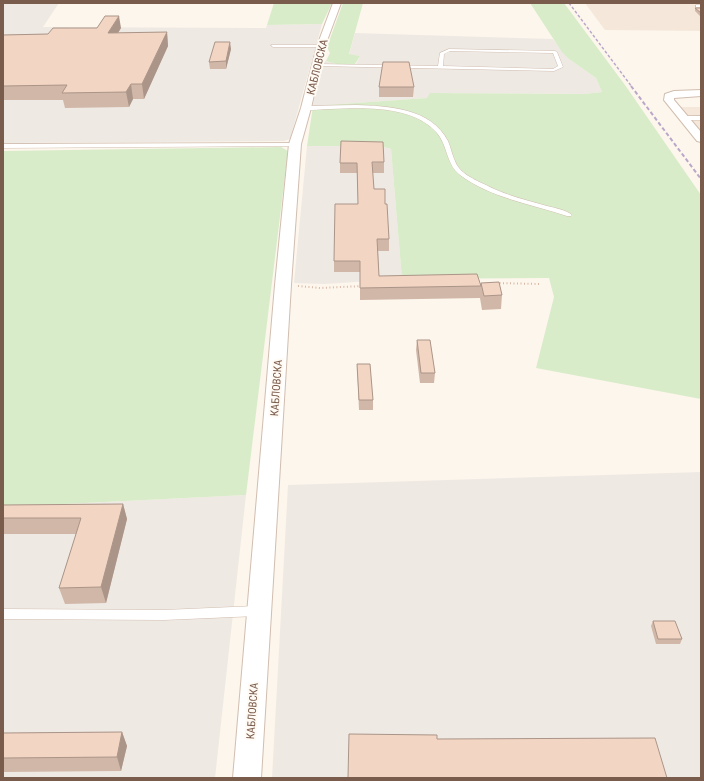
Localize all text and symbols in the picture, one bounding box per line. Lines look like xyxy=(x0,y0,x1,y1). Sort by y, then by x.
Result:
street label: КАБЛОВСКА xyxy=(304,37,331,96)
street label: КАБЛОВСКА xyxy=(268,359,285,417)
street label: КАБЛОВСКА xyxy=(244,682,261,740)

